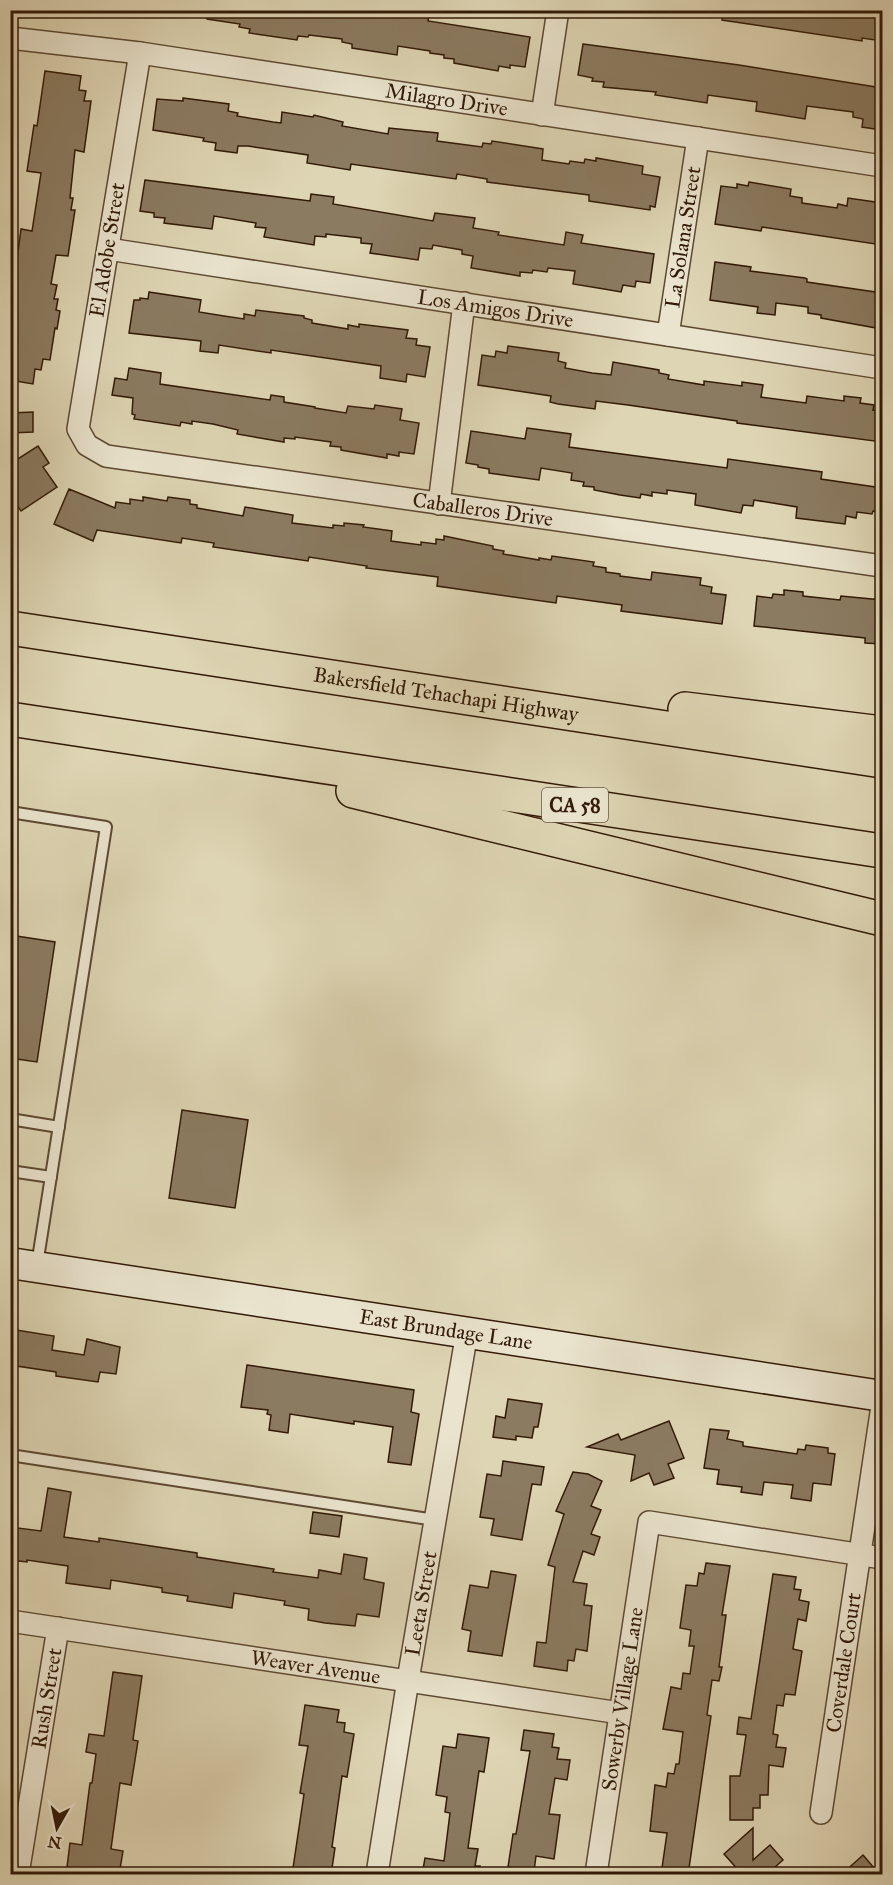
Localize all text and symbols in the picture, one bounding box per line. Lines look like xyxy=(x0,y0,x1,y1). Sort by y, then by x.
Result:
street label: Milagro Drive xyxy=(384,78,510,122)
street label: La Solana Street xyxy=(659,164,707,310)
street label: El Adobe Street xyxy=(84,180,131,319)
street label: Los Amigos Drive xyxy=(416,284,575,333)
street label: Caballeros Drive xyxy=(411,487,555,532)
street label: Bakersfield Tehachapi Highway xyxy=(312,661,581,728)
road number: CA 58 xyxy=(542,788,608,822)
street label: East Brundage Lane xyxy=(358,1303,535,1356)
street label: Leeta Street xyxy=(399,1549,443,1658)
street label: Coverdale Court xyxy=(820,1590,867,1734)
street label: Sowerby Village Lane xyxy=(596,1605,649,1793)
street label: Weaver Avenue xyxy=(249,1644,382,1690)
street label: Rush Street xyxy=(26,1645,68,1751)
north arrow xyxy=(27,1798,87,1858)
text: N xyxy=(46,1832,63,1853)

